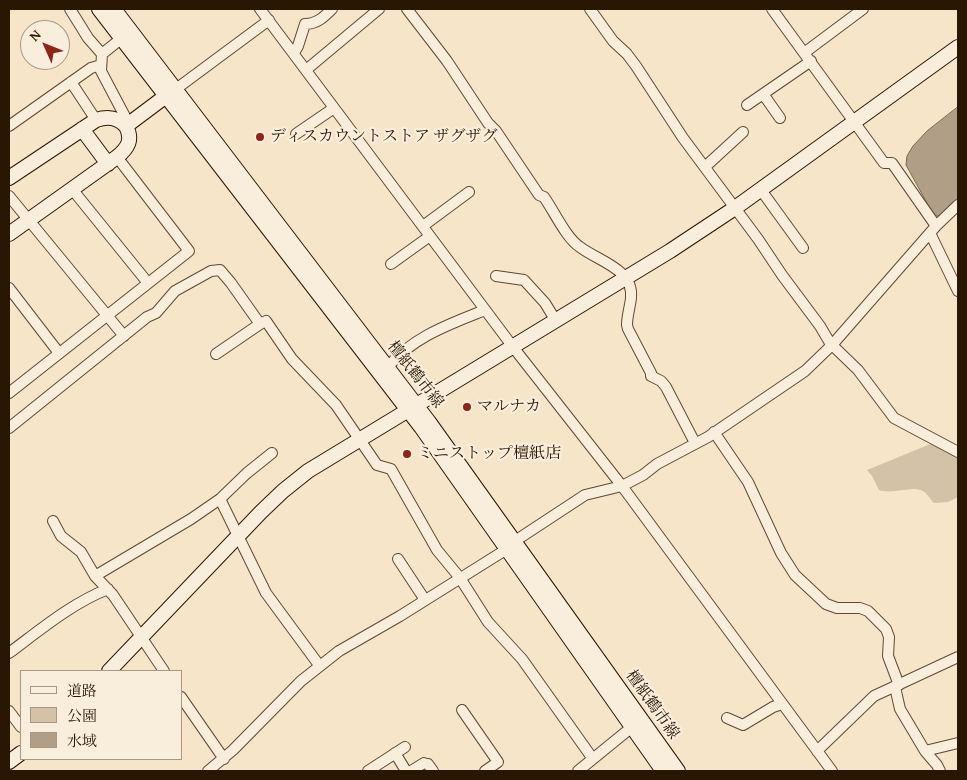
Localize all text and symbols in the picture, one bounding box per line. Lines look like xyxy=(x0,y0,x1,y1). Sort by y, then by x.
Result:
north arrow xyxy=(20,20,70,70)
text: N xyxy=(24,25,45,46)
place label: ディスカウントストア ザグザグ xyxy=(270,127,498,147)
marker: ディスカウントストア ザグザグ xyxy=(254,131,266,143)
street label: 檀紙鶴市線 xyxy=(383,338,447,412)
place label: マルナカ xyxy=(477,397,541,417)
marker: マルナカ xyxy=(461,401,473,413)
place label: ミニストップ檀紙店 xyxy=(417,444,561,464)
marker: ミニストップ檀紙店 xyxy=(401,448,413,460)
street label: 檀紙鶴市線 xyxy=(621,667,683,743)
legend xyxy=(20,670,182,760)
text: 道路 xyxy=(67,680,97,701)
text: 公園 xyxy=(67,705,97,726)
text: 水域 xyxy=(67,730,97,751)

